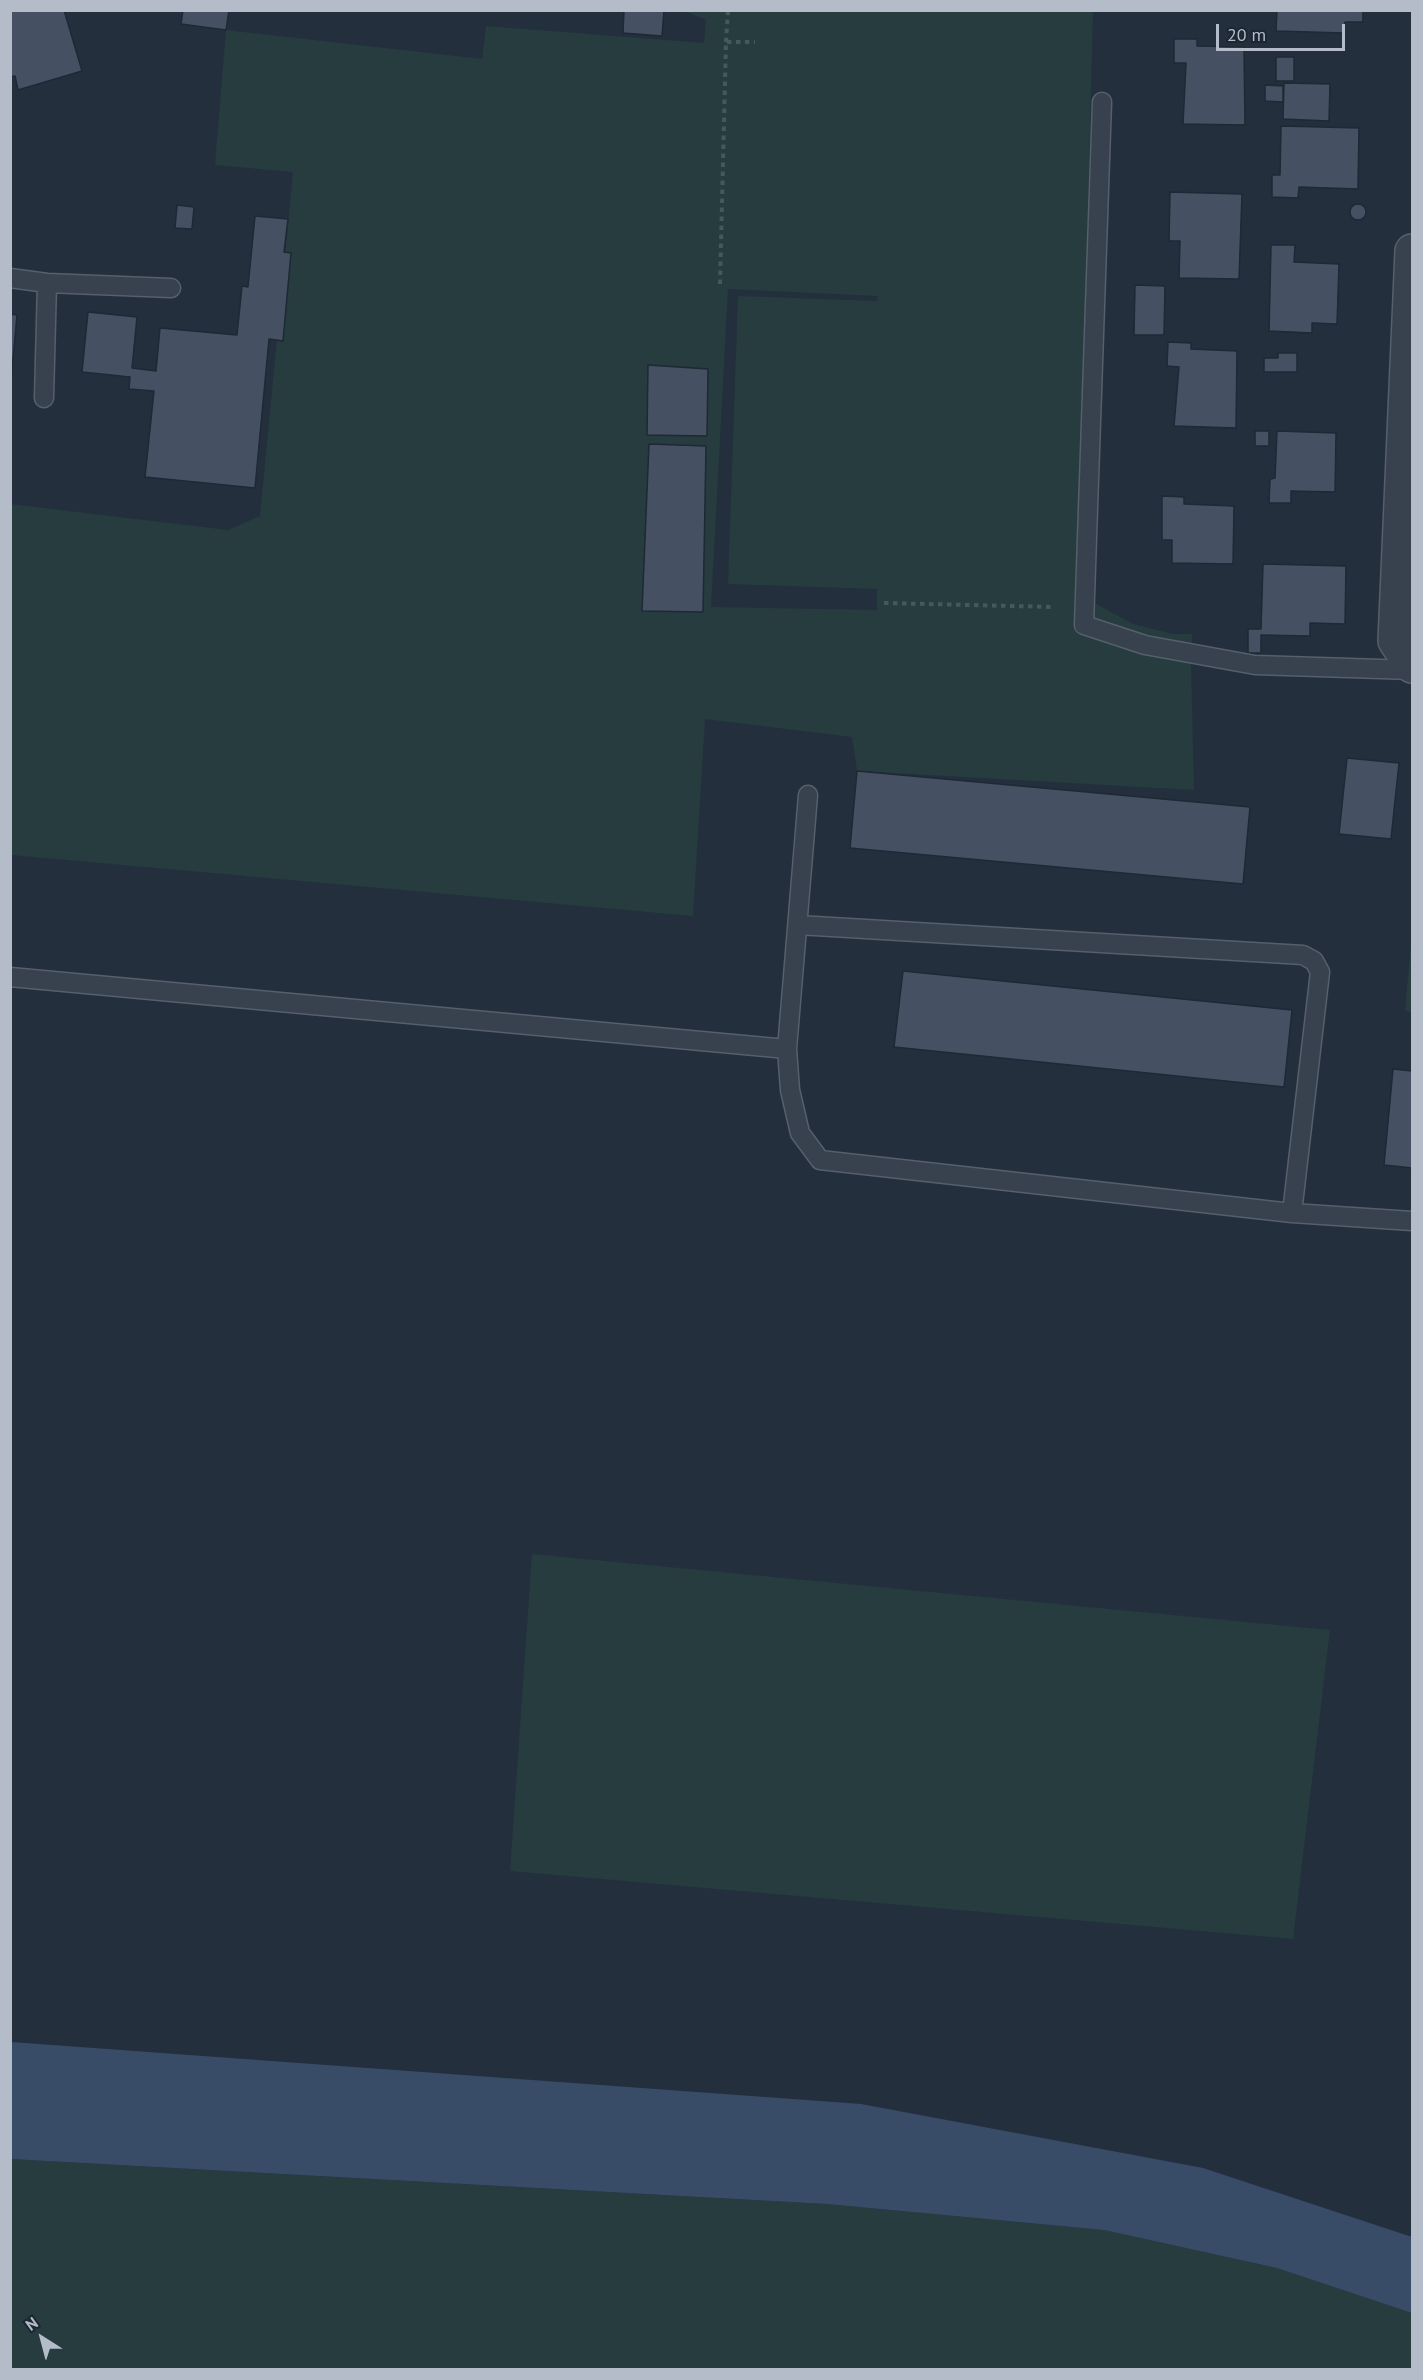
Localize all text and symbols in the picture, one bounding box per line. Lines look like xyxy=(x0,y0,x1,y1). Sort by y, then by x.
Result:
scale bar xyxy=(1219,12,1348,50)
text: 20 m xyxy=(1227,23,1266,46)
north arrow xyxy=(12,2308,72,2368)
text: N xyxy=(21,2312,42,2335)

